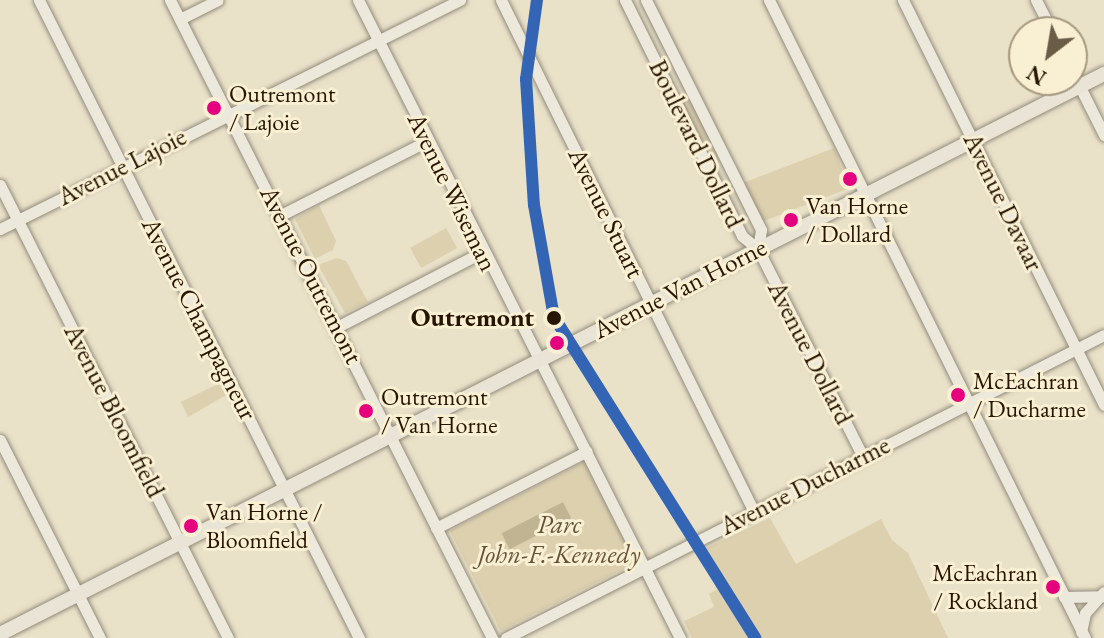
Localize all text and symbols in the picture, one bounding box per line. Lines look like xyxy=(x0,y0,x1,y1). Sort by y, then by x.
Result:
north arrow xyxy=(1008,16,1088,96)
street label: Boulevard Dollard xyxy=(642,55,750,233)
text: N xyxy=(1021,58,1052,92)
place label: Outremont / Lajoie xyxy=(229,80,336,136)
marker: Outremont / Lajoie xyxy=(206,100,222,116)
street label: Avenue Wiseman xyxy=(400,108,504,276)
street label: Avenue Lajoie xyxy=(52,121,192,213)
street label: Avenue Davaar xyxy=(956,128,1050,276)
street label: Avenue Stuart xyxy=(561,143,651,283)
unlabelled marker xyxy=(842,171,858,187)
street label: Avenue Outremont xyxy=(253,181,369,369)
place label: Van Horne / Dollard xyxy=(806,192,908,248)
street label: Avenue Champagneur xyxy=(134,212,264,426)
marker: Van Horne / Dollard xyxy=(783,212,799,228)
street label: Avenue Van Horne xyxy=(588,232,772,346)
street label: Avenue Dollard xyxy=(761,276,859,430)
place label: Outremont xyxy=(411,302,534,334)
marker: Outremont xyxy=(541,305,567,331)
street label: Avenue Bloomfield xyxy=(57,319,171,503)
unlabelled marker xyxy=(549,335,565,351)
place label: McEachran / Ducharme xyxy=(973,367,1086,423)
place label: Outremont / Van Horne xyxy=(381,383,498,439)
marker: McEachran / Ducharme xyxy=(950,387,966,403)
marker: Outremont / Van Horne xyxy=(358,403,374,419)
street label: Avenue Ducharme xyxy=(715,430,895,542)
place label: Van Horne / Bloomfield xyxy=(206,498,323,554)
park label: Parc John-F.-Kennedy xyxy=(478,509,640,570)
marker: Van Horne / Bloomfield xyxy=(183,518,199,534)
place label: McEachran / Rockland xyxy=(932,559,1038,615)
marker: McEachran / Rockland xyxy=(1045,579,1061,595)

